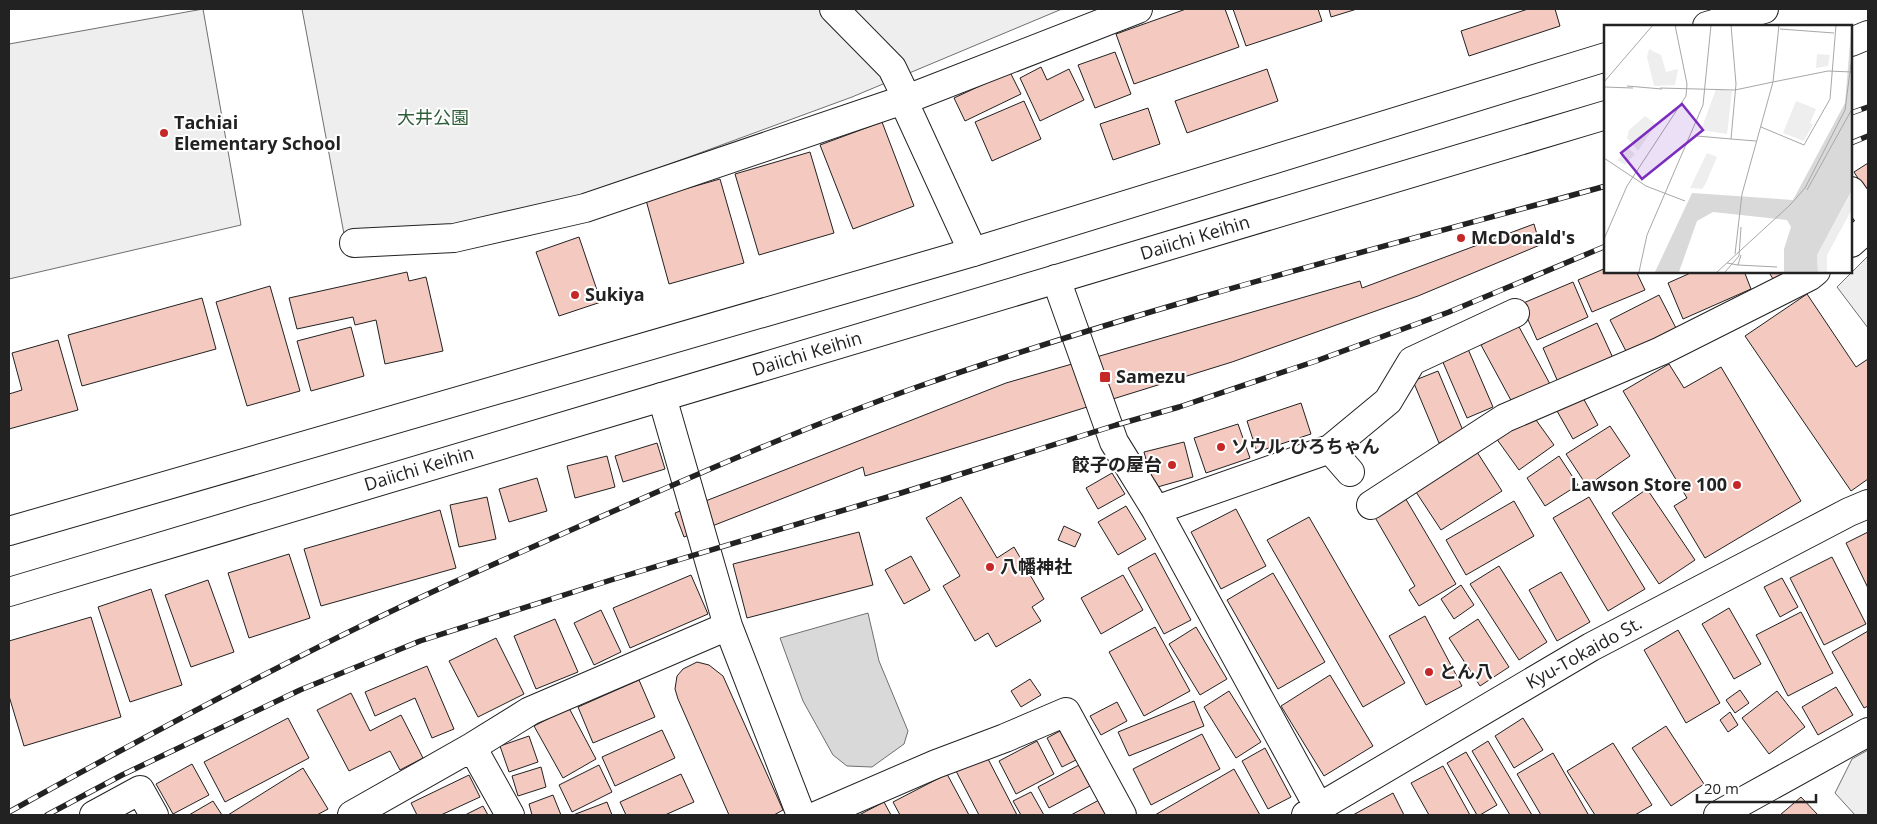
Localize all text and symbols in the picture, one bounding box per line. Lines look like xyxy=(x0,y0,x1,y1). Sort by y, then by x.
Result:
inset map xyxy=(1604,25,1852,272)
park label: 大井公園 xyxy=(397,105,469,129)
place label: Tachiai Elementary School xyxy=(174,110,341,155)
marker: Tachiai Elementary School xyxy=(158,127,170,139)
street label: Daiichi Keihin xyxy=(1137,209,1252,265)
place label: McDonald's xyxy=(1471,225,1575,249)
marker: McDonald's xyxy=(1455,232,1467,244)
place label: Sukiya xyxy=(585,282,645,306)
marker: Sukiya xyxy=(569,289,581,301)
street label: Daiichi Keihin xyxy=(749,325,864,381)
place label: Samezu xyxy=(1116,364,1186,388)
marker: Samezu xyxy=(1098,370,1112,384)
place label: ソウル ひろちゃん xyxy=(1231,434,1380,458)
street label: Daiichi Keihin xyxy=(361,440,476,496)
marker: ソウル ひろちゃん xyxy=(1215,441,1227,453)
place label: 餃子の屋台 xyxy=(1071,452,1162,476)
marker: 餃子の屋台 xyxy=(1166,459,1178,471)
place label: Lawson Store 100 xyxy=(1571,472,1727,496)
marker: Lawson Store 100 xyxy=(1731,479,1743,491)
place label: 八幡神社 xyxy=(1000,554,1072,578)
marker: 八幡神社 xyxy=(984,561,996,573)
street label: Kyu-Tokaido St. xyxy=(1521,610,1646,694)
place label: とん八 xyxy=(1439,659,1493,683)
marker: とん八 xyxy=(1423,666,1435,678)
scale bar xyxy=(1697,772,1816,804)
text: 20 m xyxy=(1704,778,1739,798)

